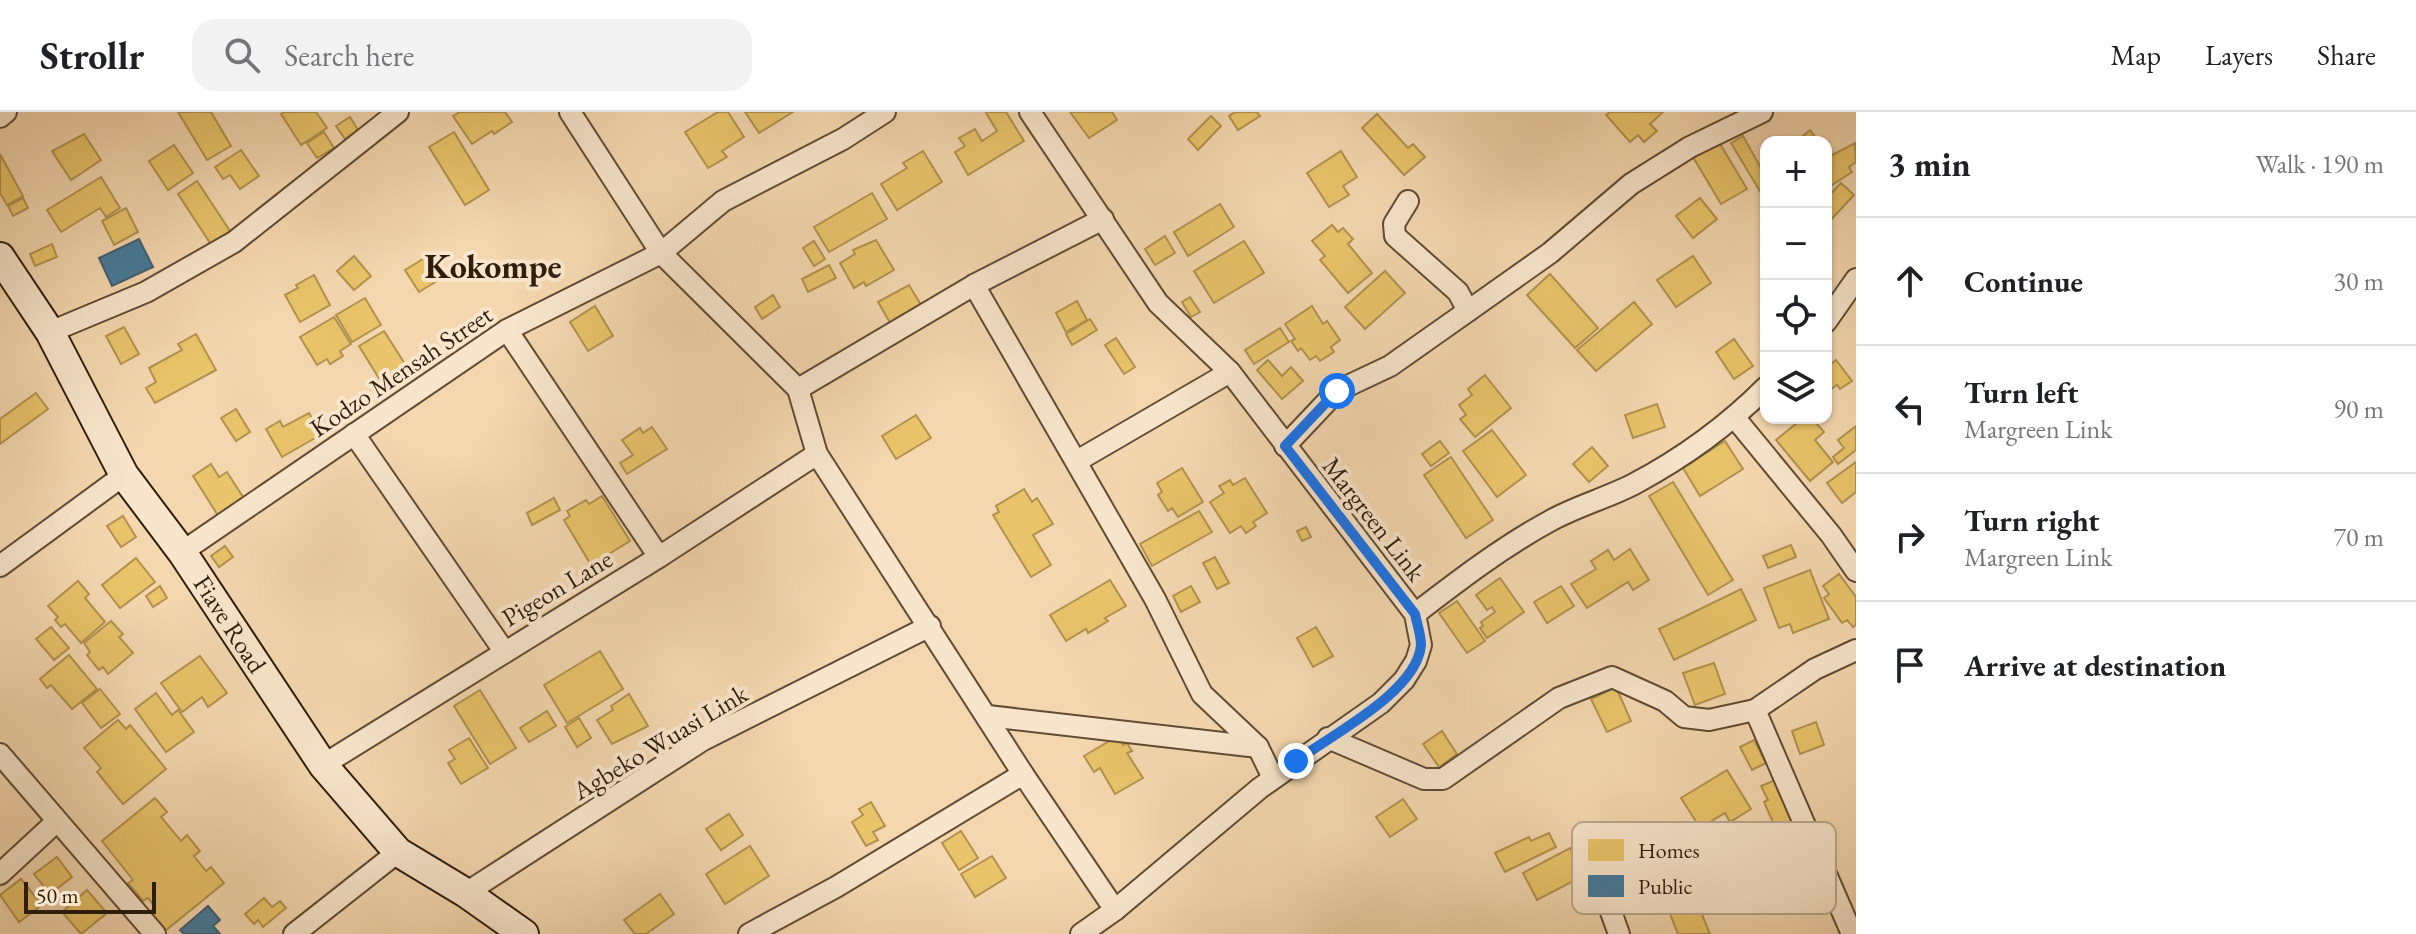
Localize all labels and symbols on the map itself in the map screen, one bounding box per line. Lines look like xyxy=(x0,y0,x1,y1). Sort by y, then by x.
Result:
district label: Kokompe xyxy=(424,244,562,288)
street label: Kodzo Mensah Street xyxy=(303,297,499,445)
route start xyxy=(1319,373,1355,409)
street label: Margreen Link xyxy=(1315,450,1434,589)
street label: Pigeon Lane xyxy=(495,542,619,634)
street label: Fiave Road xyxy=(186,569,275,680)
street label: Agbeko Wuasi Link xyxy=(565,676,754,808)
route end xyxy=(1278,743,1314,779)
legend xyxy=(1572,822,1836,914)
text: Homes xyxy=(1638,836,1700,865)
text: Public xyxy=(1638,872,1692,901)
scale bar xyxy=(24,878,156,914)

